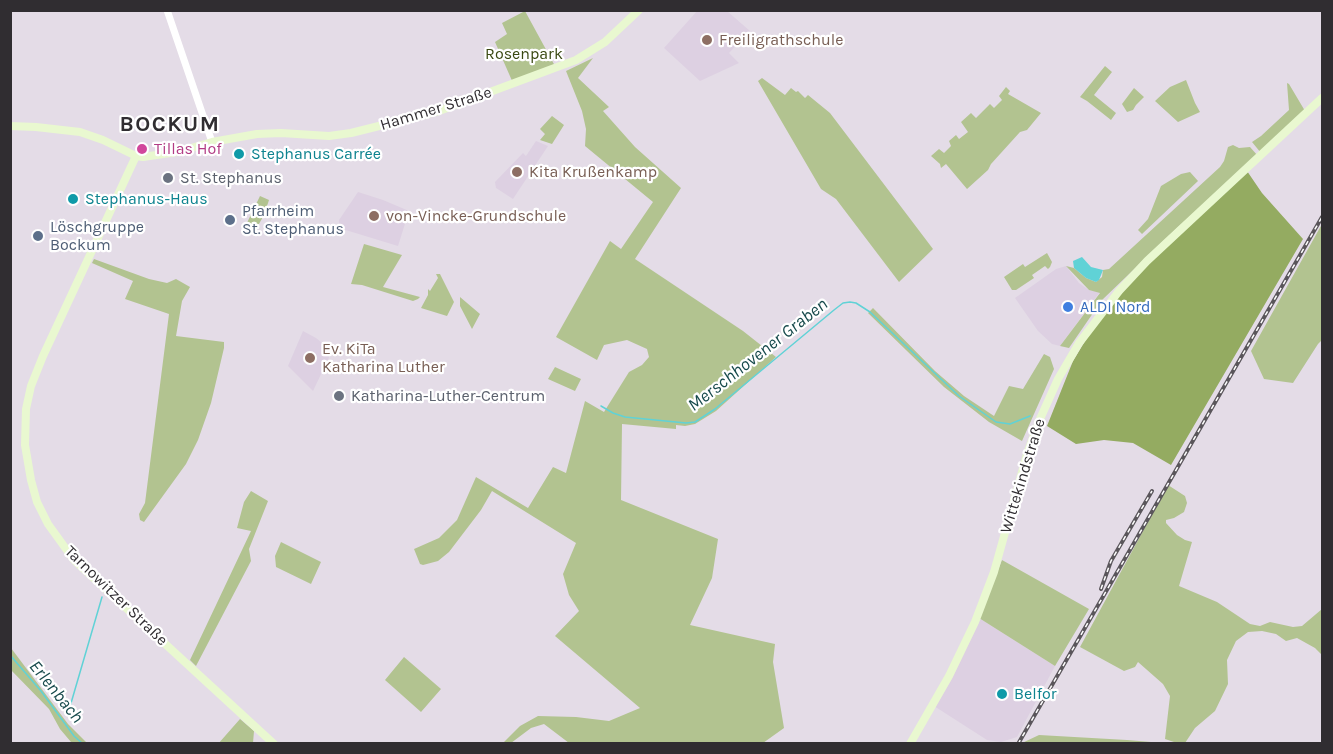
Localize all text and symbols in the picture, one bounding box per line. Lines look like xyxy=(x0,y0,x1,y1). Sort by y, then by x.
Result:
place label: Freiligrathschule xyxy=(719,30,843,50)
marker: Freiligrathschule xyxy=(700,33,714,47)
park label: Rosenpark xyxy=(485,44,563,64)
street label: Hammer Straße xyxy=(378,83,494,135)
district label: BOCKUM xyxy=(119,112,221,138)
place label: Tillas Hof xyxy=(154,139,222,159)
marker: Tillas Hof xyxy=(135,142,149,156)
place label: Stephanus Carrée xyxy=(251,144,381,164)
marker: Stephanus Carrée xyxy=(232,147,246,161)
place label: Kita Krußenkamp xyxy=(529,162,657,182)
marker: Kita Krußenkamp xyxy=(510,165,524,179)
place label: St. Stephanus xyxy=(180,168,282,188)
marker: St. Stephanus xyxy=(161,171,175,185)
place label: Stephanus-Haus xyxy=(85,189,208,209)
marker: Stephanus-Haus xyxy=(66,192,80,206)
place label: Pfarrheim St. Stephanus xyxy=(242,201,344,239)
place label: von-Vincke-Grundschule xyxy=(386,206,566,226)
marker: von-Vincke-Grundschule xyxy=(367,209,381,223)
marker: Pfarrheim St. Stephanus xyxy=(223,213,237,227)
place label: Löschgruppe Bockum xyxy=(50,217,144,255)
marker: Löschgruppe Bockum xyxy=(31,229,45,243)
water label: Merschhovener Graben xyxy=(684,294,832,416)
place label: ALDI Nord xyxy=(1080,297,1150,317)
marker: ALDI Nord xyxy=(1061,300,1075,314)
place label: Ev. KiTa Katharina Luther xyxy=(322,339,445,377)
marker: Ev. KiTa Katharina Luther xyxy=(303,351,317,365)
place label: Katharina-Luther-Centrum xyxy=(351,386,545,406)
marker: Katharina-Luther-Centrum xyxy=(332,389,346,403)
street label: Wittekindstraße xyxy=(996,416,1050,536)
street label: Tarnowitzer Straße xyxy=(61,542,171,650)
water label: Erlenbach xyxy=(24,656,88,728)
place label: Belfor xyxy=(1014,684,1057,704)
marker: Belfor xyxy=(995,687,1009,701)

